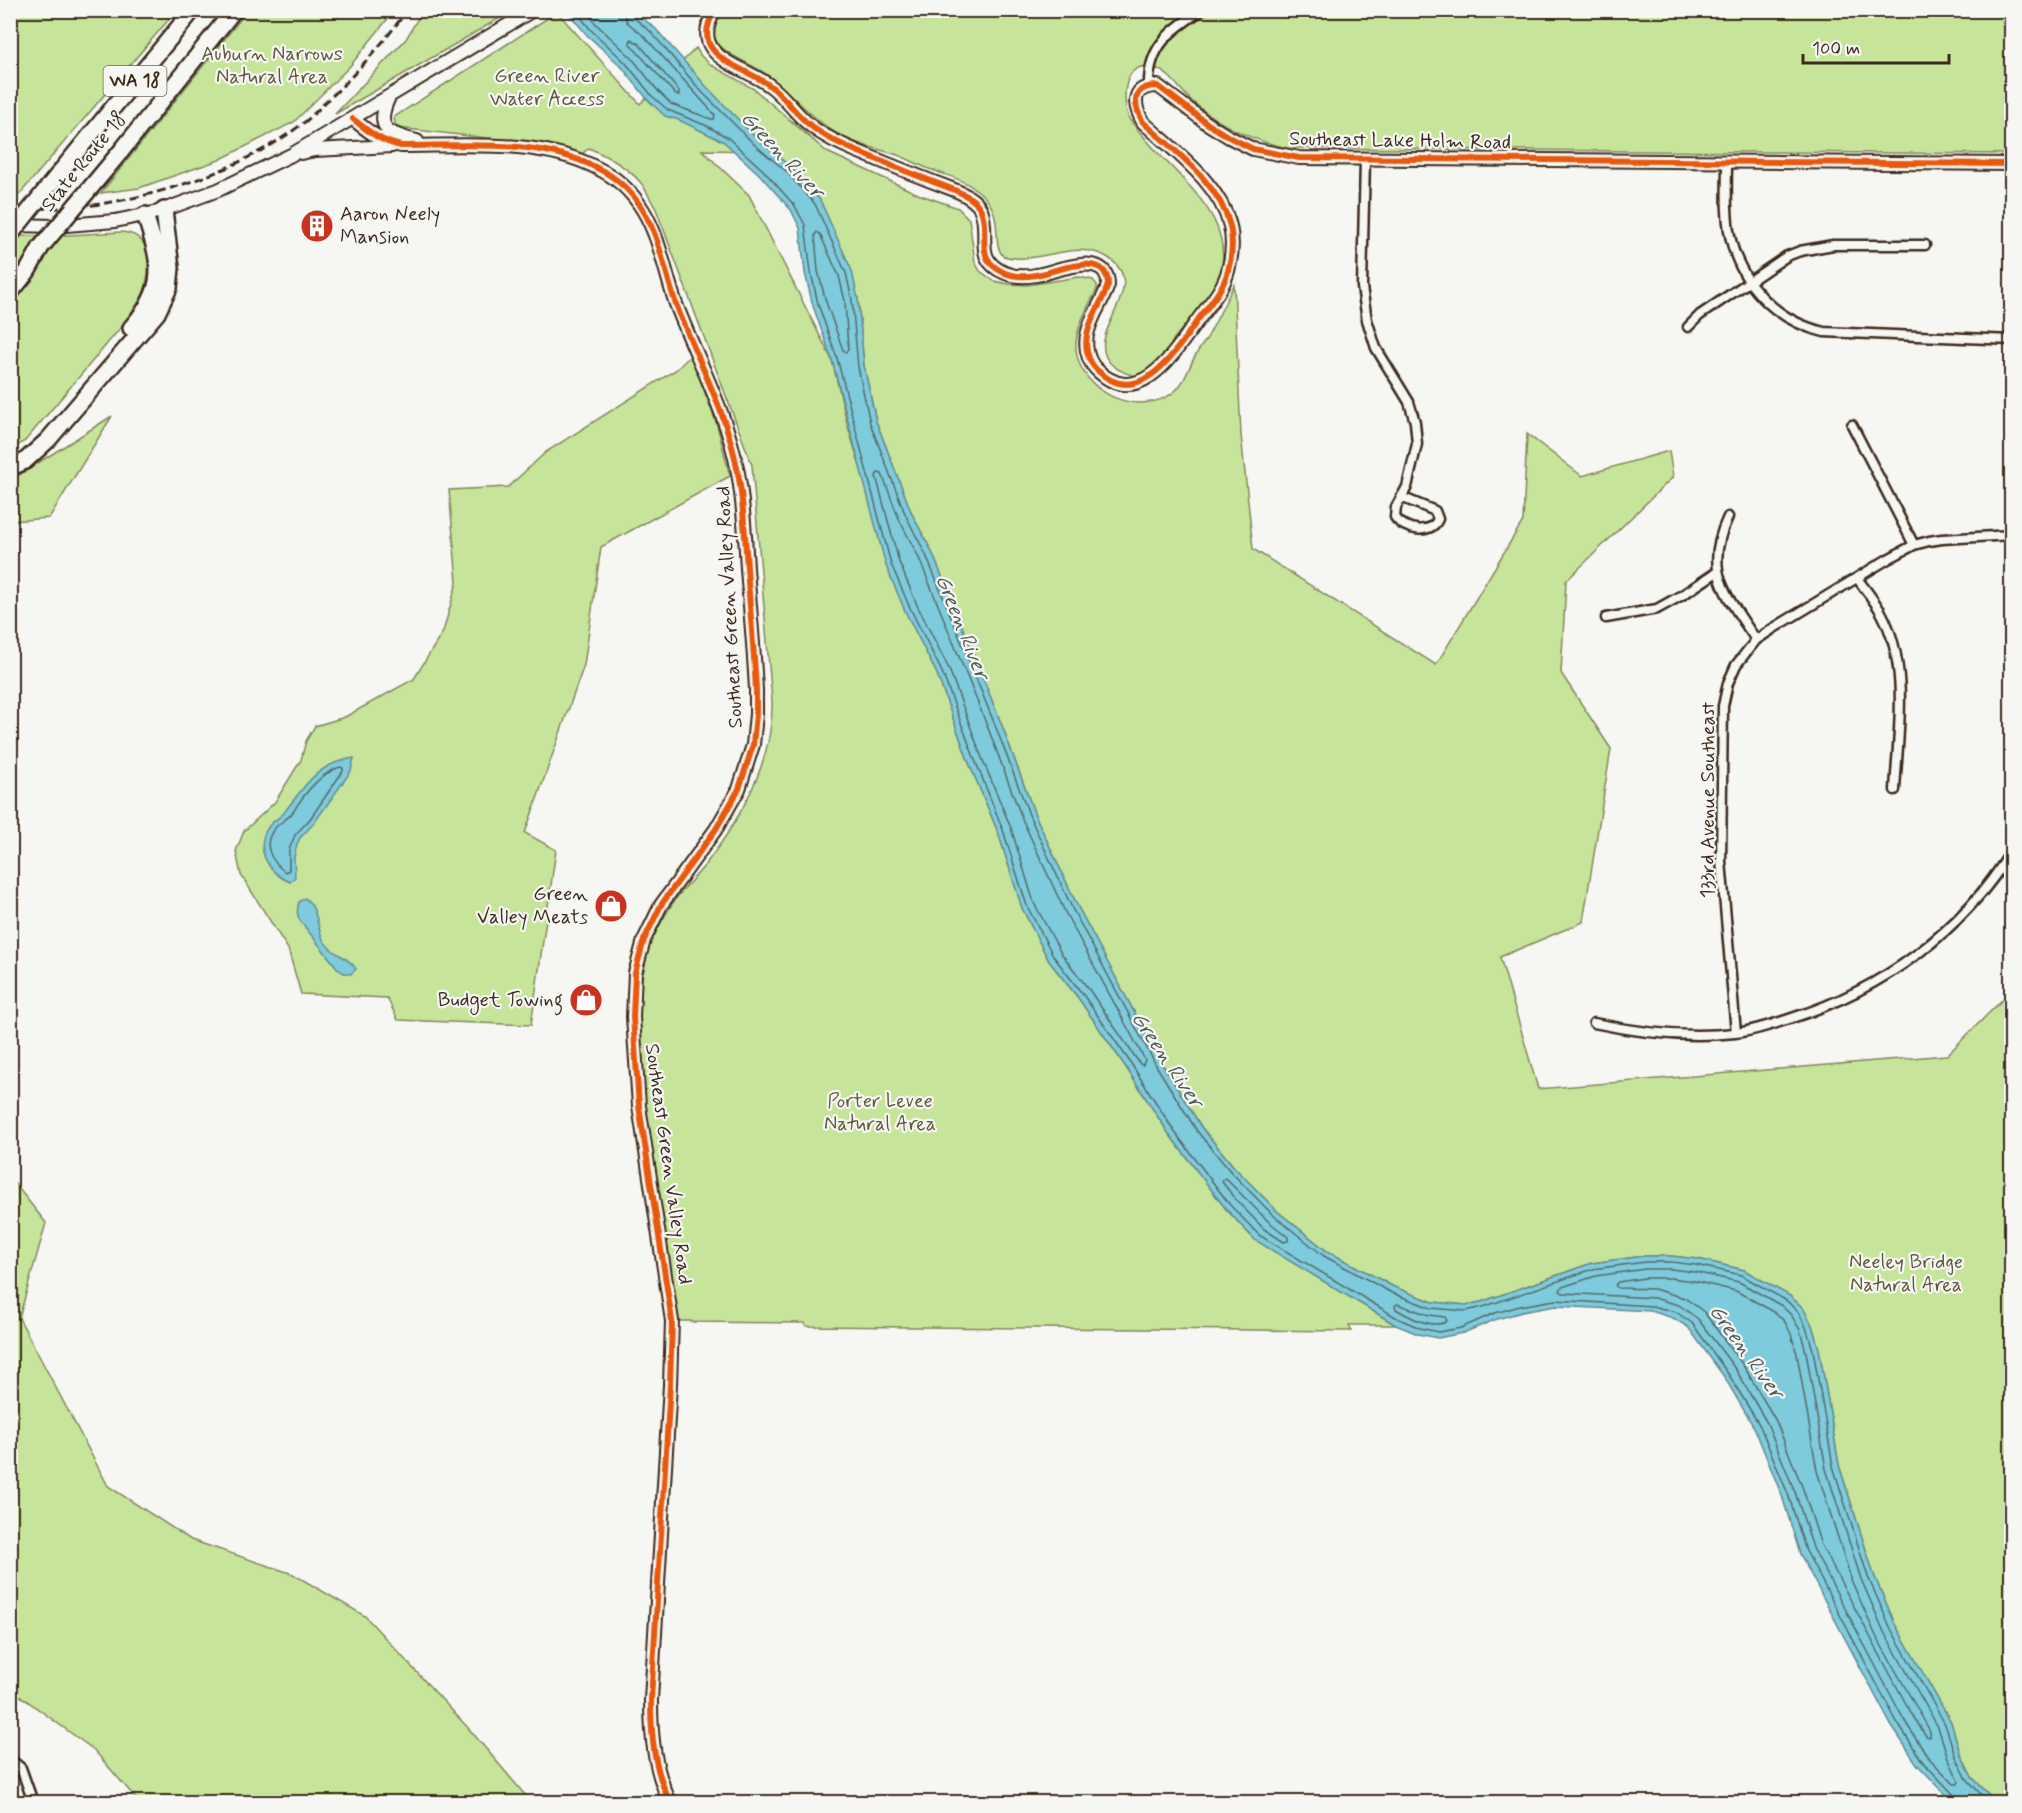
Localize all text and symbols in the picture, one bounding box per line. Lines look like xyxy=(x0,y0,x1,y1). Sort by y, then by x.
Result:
scale bar xyxy=(1803,27,1948,65)
text: 100 m xyxy=(1812,37,1860,61)
park label: Auburn Narrows Natural Area xyxy=(201,41,343,91)
park label: Green River Water Access xyxy=(490,63,604,113)
road number: WA 18 xyxy=(104,66,166,96)
water label: Green River xyxy=(734,105,832,207)
street label: State Route 18 xyxy=(35,106,133,218)
street label: Southeast Lake Holm Road xyxy=(1289,126,1511,156)
place label: Aaron Neely Mansion xyxy=(340,201,440,251)
building icon: Aaron Neely Mansion xyxy=(299,208,335,244)
street label: Southeast Green Valley Road xyxy=(710,485,750,729)
water label: Green River xyxy=(928,570,997,686)
street label: 133rd Avenue Southeast xyxy=(1695,702,1722,898)
place label: Green Valley Meats xyxy=(477,881,588,931)
shop icon: Green Valley Meats xyxy=(593,888,629,924)
shop icon: Budget Towing xyxy=(568,982,604,1018)
place label: Budget Towing xyxy=(438,987,563,1016)
water label: Green River xyxy=(1124,1006,1211,1116)
street label: Southeast Green Valley Road xyxy=(638,1042,698,1286)
park label: Porter Levee Natural Area xyxy=(824,1088,936,1138)
park label: Neeley Bridge Natural Area xyxy=(1849,1249,1963,1299)
water label: Green River xyxy=(1702,1299,1792,1408)

